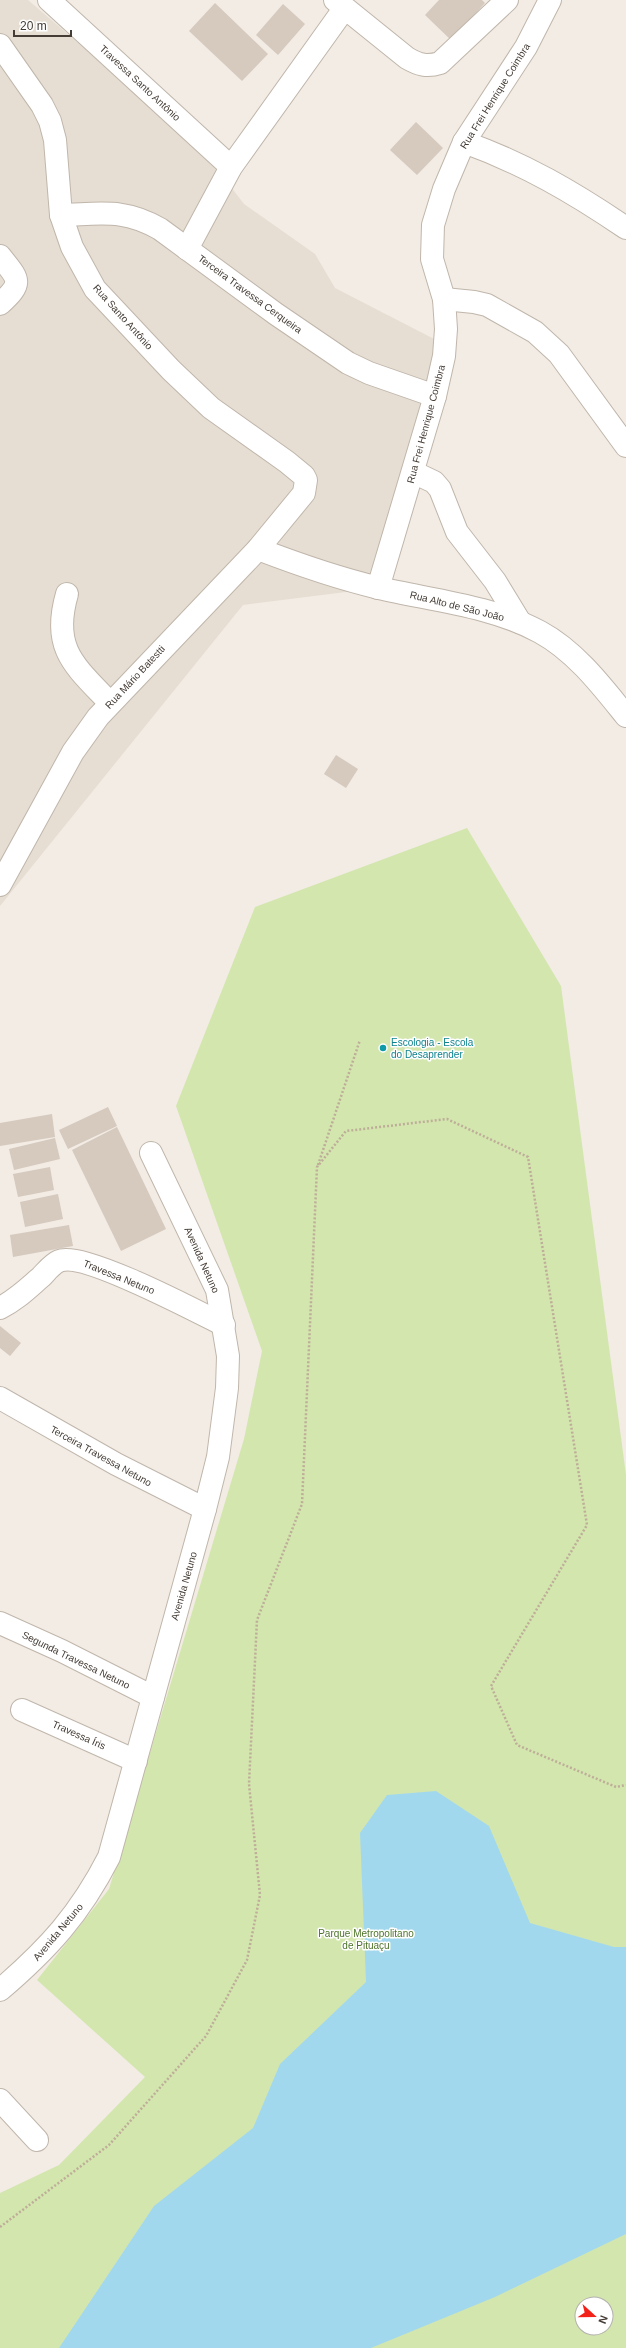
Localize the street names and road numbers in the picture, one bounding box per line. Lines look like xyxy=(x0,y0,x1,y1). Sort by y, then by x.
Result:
street label: Rua Frei Henrique Coimbra xyxy=(458,41,532,151)
street label: Travessa Santo Antônio xyxy=(98,43,183,123)
street label: Terceira Travessa Cerqueira xyxy=(196,253,304,336)
street label: Rua Santo Antônio xyxy=(91,282,155,352)
street label: Rua Frei Henrique Coimbra xyxy=(405,363,447,484)
street label: Rua Alto de São João xyxy=(409,589,506,623)
street label: Rua Mário Batestti xyxy=(103,643,167,711)
street label: Avenida Netuno xyxy=(183,1225,222,1295)
street label: Travessa Netuno xyxy=(82,1258,157,1296)
street label: Terceira Travessa Netuno xyxy=(49,1424,154,1489)
street label: Avenida Netuno xyxy=(169,1550,199,1622)
street label: Segunda Travessa Netuno xyxy=(20,1629,132,1691)
street label: Travessa Íris xyxy=(51,1717,108,1752)
street label: Avenida Netuno xyxy=(31,1901,85,1963)

